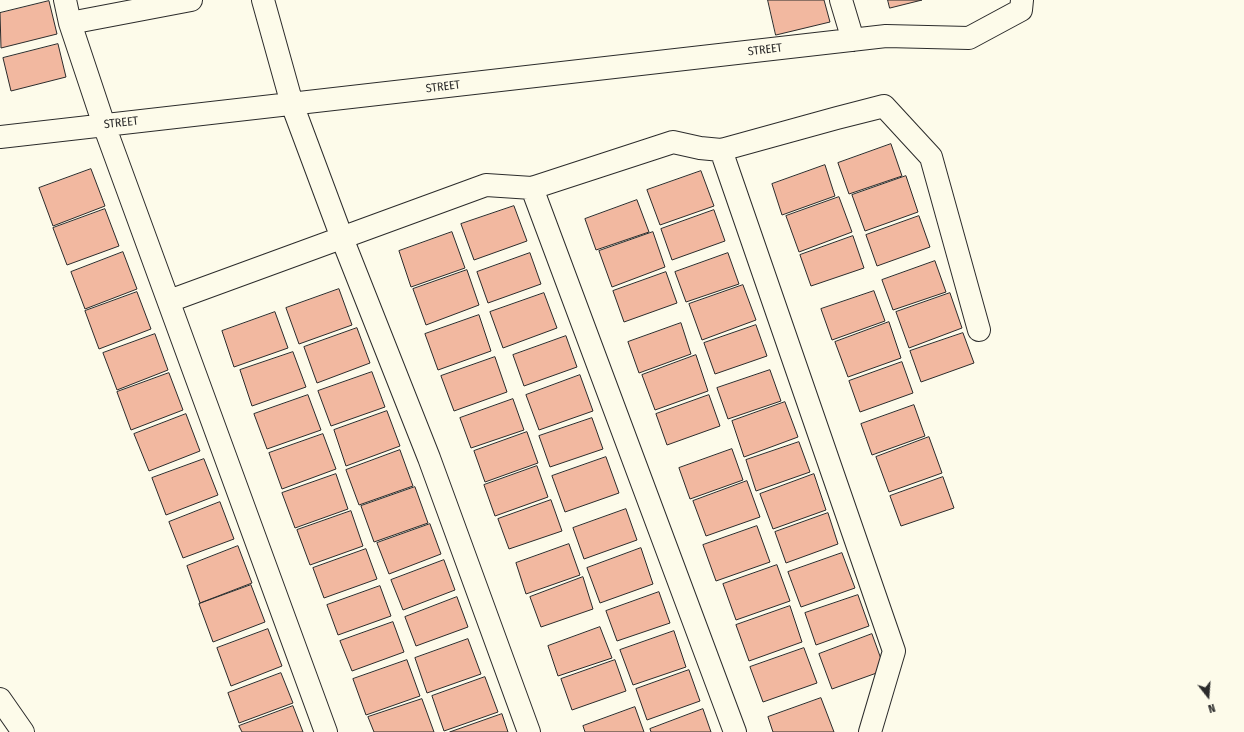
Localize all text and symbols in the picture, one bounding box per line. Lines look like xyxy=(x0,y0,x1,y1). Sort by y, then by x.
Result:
street label: STREET xyxy=(747,41,783,59)
street label: STREET xyxy=(425,78,461,96)
street label: STREET xyxy=(103,114,139,132)
north arrow xyxy=(1188,676,1228,716)
text: N xyxy=(1207,701,1217,715)

